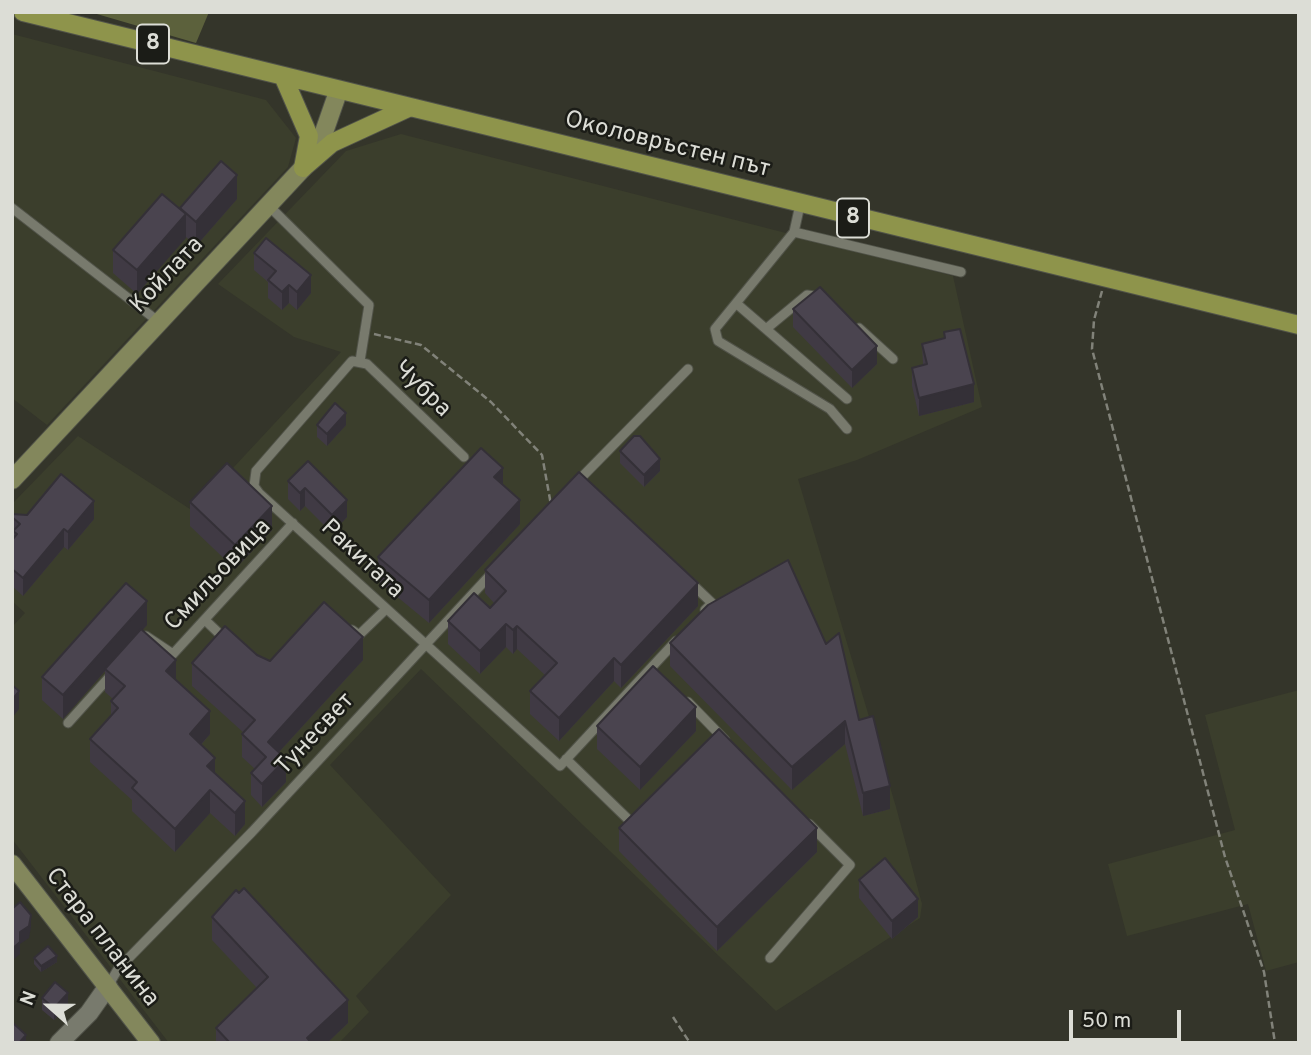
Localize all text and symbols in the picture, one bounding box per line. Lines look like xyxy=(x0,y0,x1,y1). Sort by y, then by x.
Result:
road number: 8 xyxy=(137,24,169,64)
street label: Околовръстен път xyxy=(561,107,773,185)
road number: 8 xyxy=(837,198,869,238)
street label: Койлата xyxy=(125,232,211,320)
street label: Чубра xyxy=(386,356,456,424)
street label: Смильовица xyxy=(160,514,278,638)
street label: Ракитата xyxy=(314,514,408,606)
street label: Тунесвет xyxy=(270,688,362,782)
street label: Стара планина xyxy=(38,863,164,1013)
north arrow xyxy=(14,971,84,1041)
text: N xyxy=(16,988,43,1009)
scale bar xyxy=(1073,996,1185,1040)
text: 50 m xyxy=(1082,1008,1131,1035)

